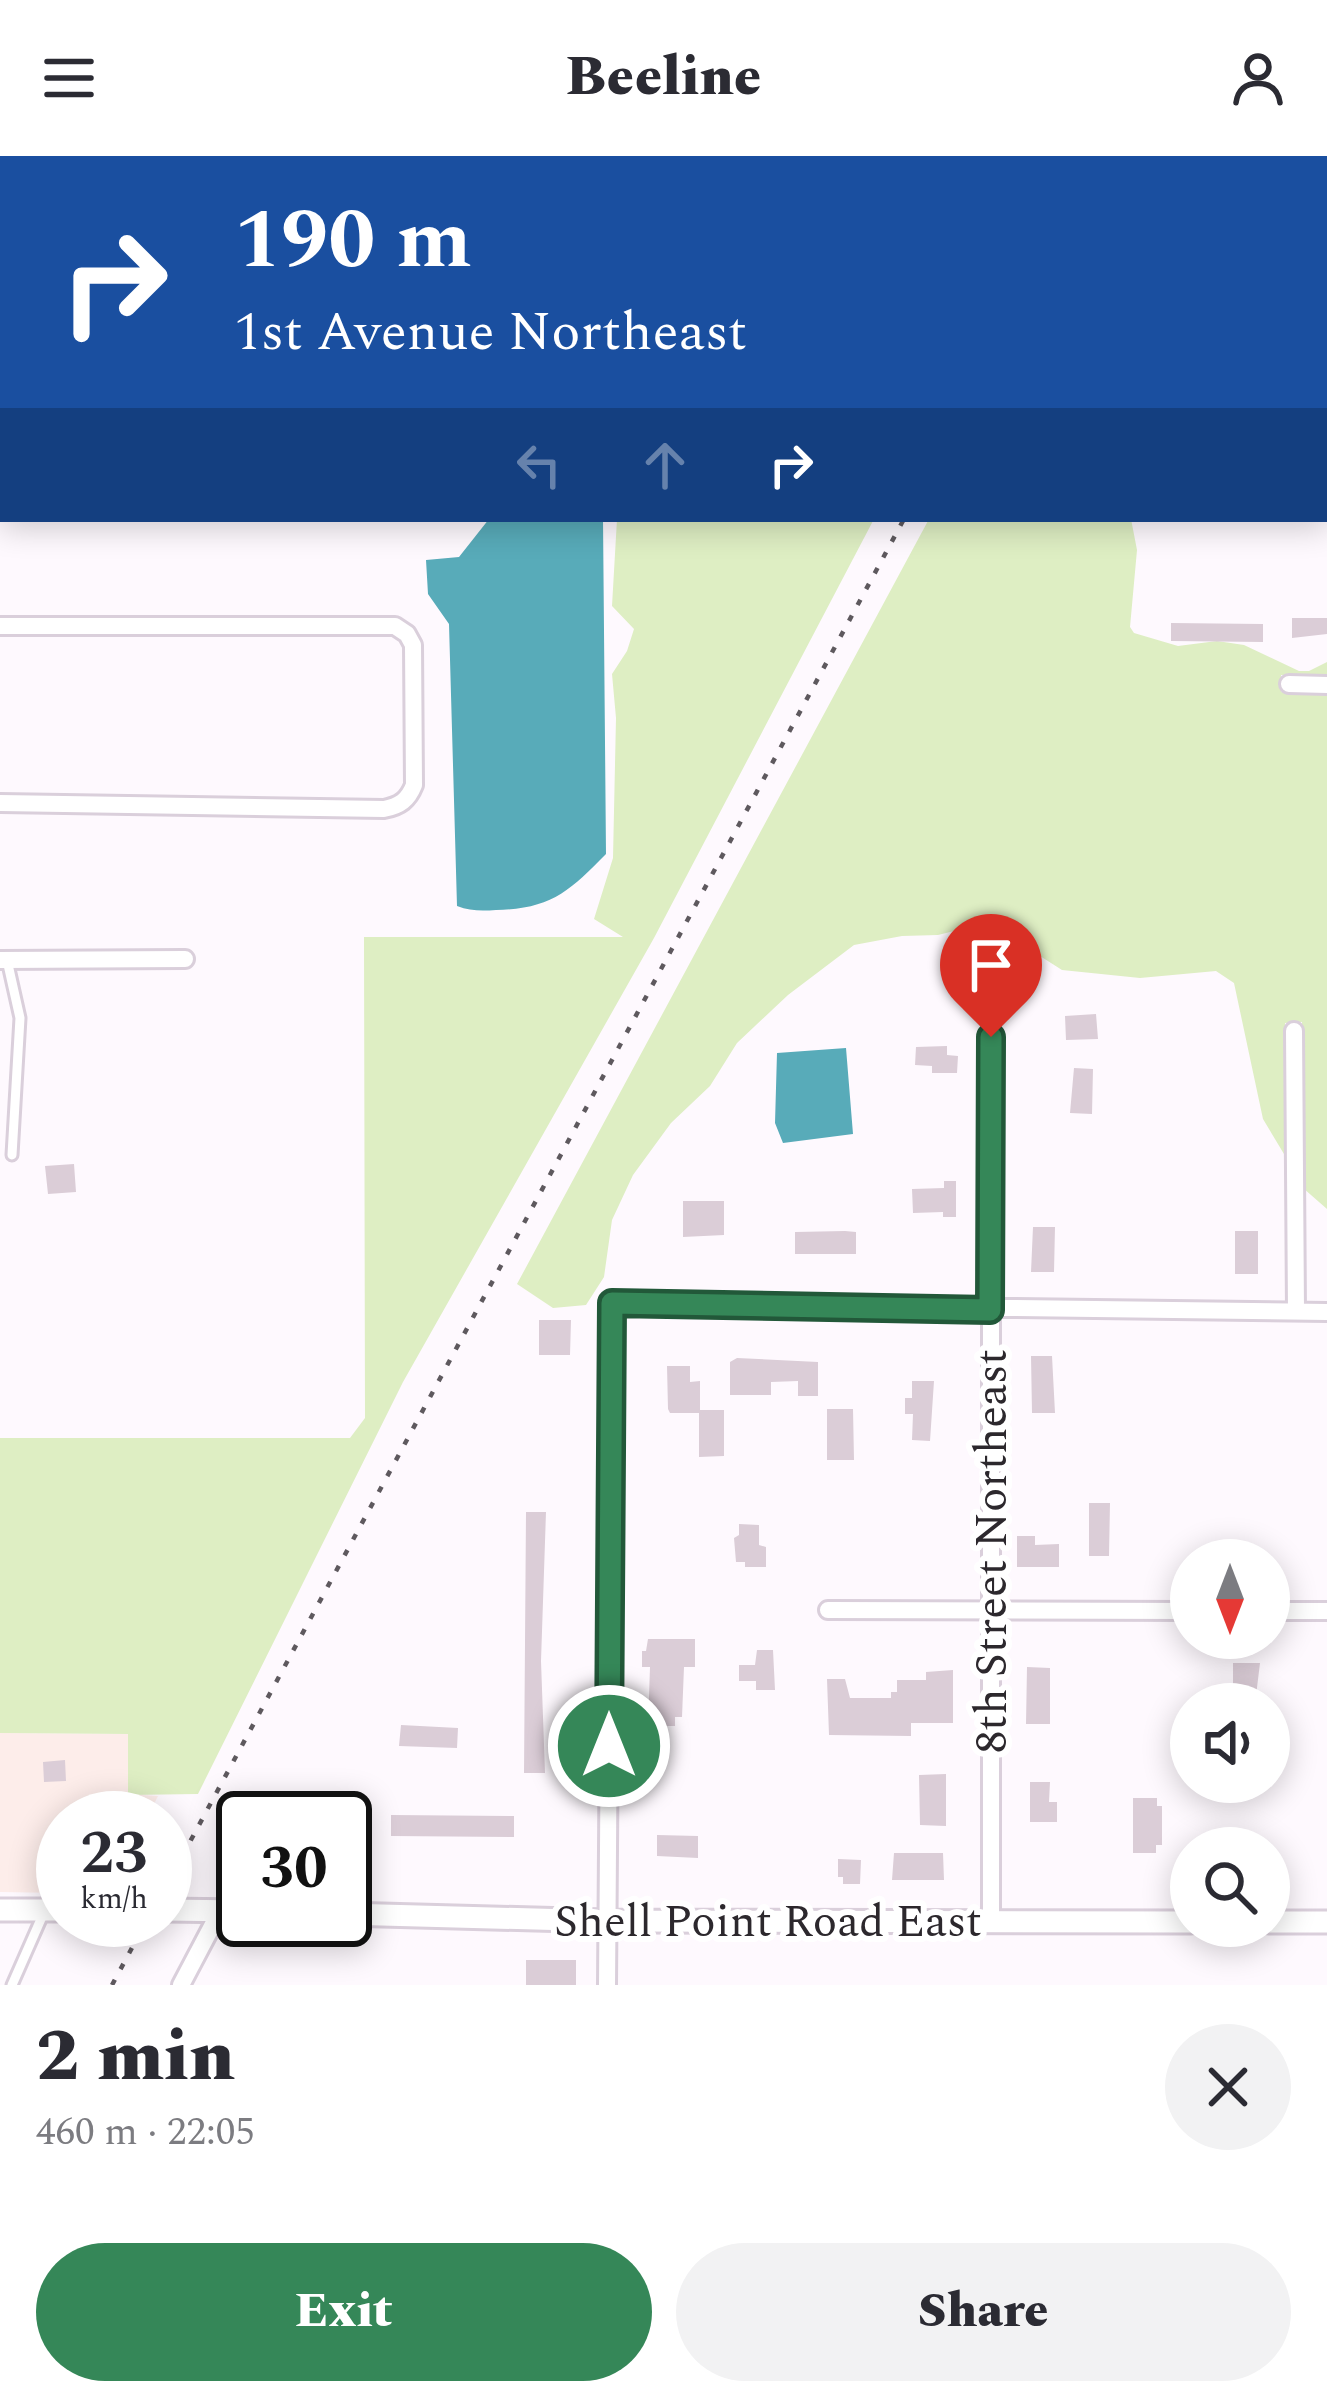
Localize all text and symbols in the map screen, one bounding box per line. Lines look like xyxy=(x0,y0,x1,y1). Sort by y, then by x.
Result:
text: Beeline xyxy=(566,37,761,119)
icon: menu xyxy=(36,45,102,111)
icon: person xyxy=(1225,45,1291,111)
text: 190 m xyxy=(234,177,472,305)
icon: right xyxy=(36,204,192,360)
text: 1st Avenue Northeast xyxy=(234,292,747,374)
icon: left xyxy=(506,432,572,498)
icon: ahead xyxy=(632,432,698,498)
icon: right xyxy=(758,432,824,498)
pin xyxy=(940,914,1042,1037)
icon: arrive xyxy=(958,932,1024,998)
street label: 8th Street Northeast xyxy=(958,1349,1027,1753)
north arrow xyxy=(1170,1539,1290,1659)
map controls xyxy=(1170,1539,1290,1947)
position arrow xyxy=(546,1683,672,1809)
button: sound xyxy=(1170,1683,1290,1803)
speed limit sign: 30 xyxy=(216,1791,372,1947)
text: 23 xyxy=(80,1808,148,1900)
button: search xyxy=(1170,1827,1290,1947)
text: km/h xyxy=(80,1876,148,1922)
street label: Shell Point Road East xyxy=(554,1888,982,1957)
text: 2 min xyxy=(36,2003,235,2112)
button: close xyxy=(1165,2024,1291,2150)
text: 460 m · 22:05 xyxy=(36,2103,255,2162)
button: Exit xyxy=(36,2243,652,2381)
button: Share xyxy=(676,2243,1291,2381)

